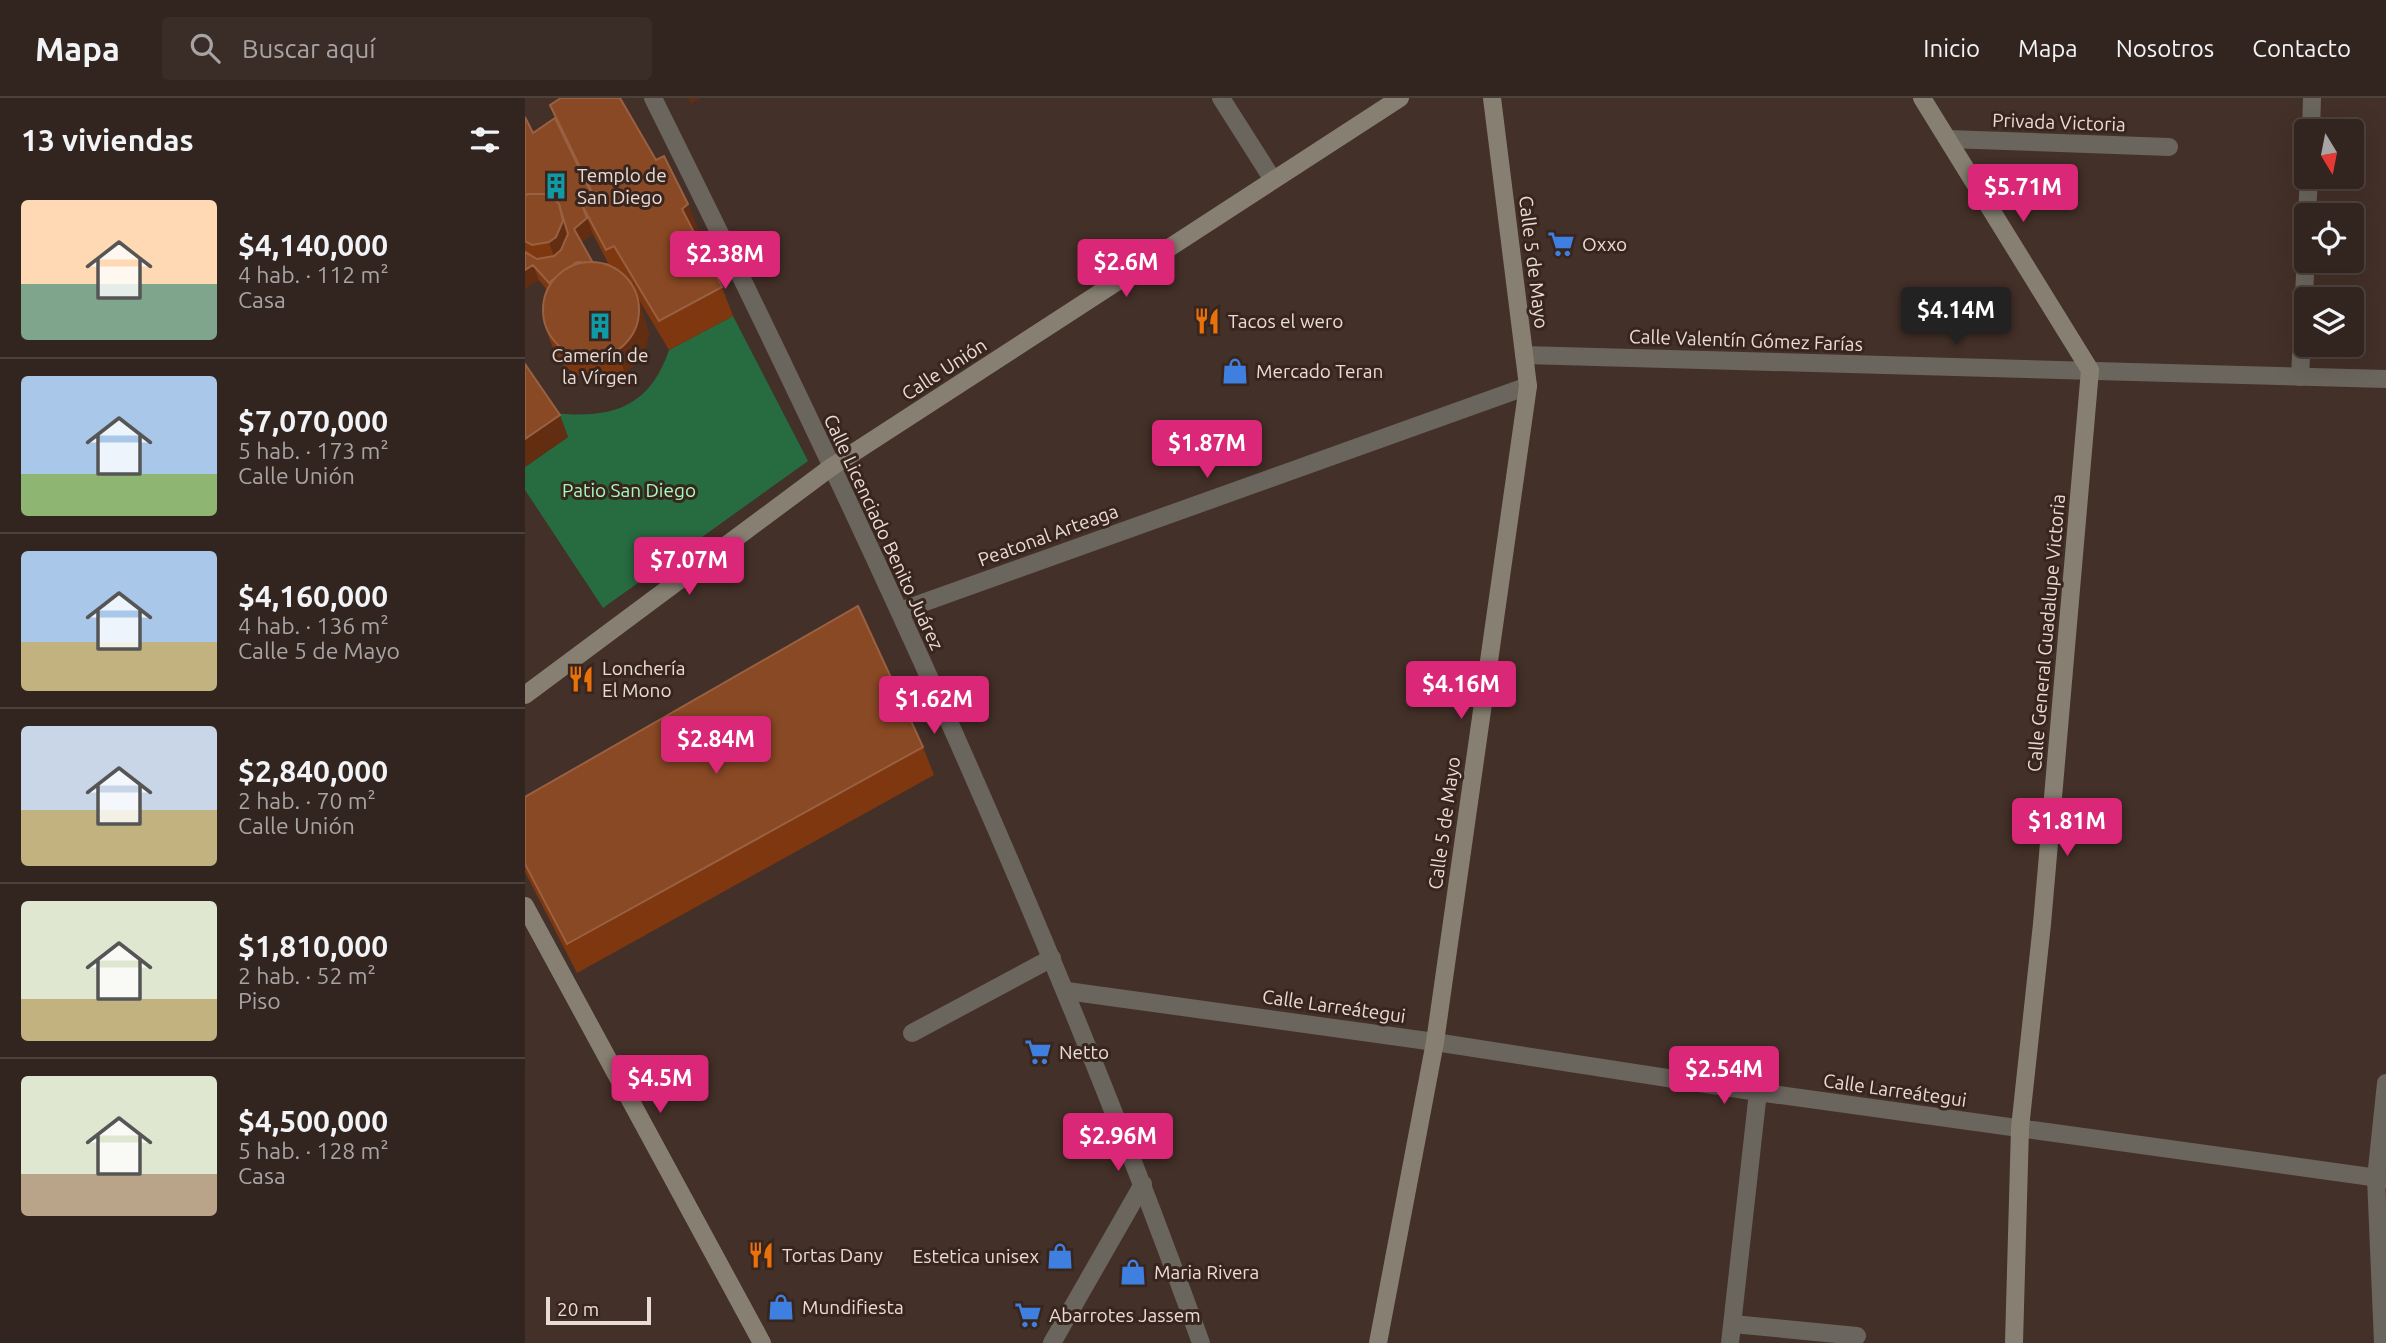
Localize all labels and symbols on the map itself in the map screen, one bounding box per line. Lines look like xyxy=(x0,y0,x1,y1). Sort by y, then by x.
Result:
street label: Privada Victoria xyxy=(1992,109,2126,135)
north arrow xyxy=(2294,119,2364,189)
place label: Templo de San Diego xyxy=(577,164,667,208)
pin: $5.71M xyxy=(1966,164,2080,224)
building icon: Templo de San Diego xyxy=(541,171,571,201)
street label: Calle 5 de Mayo xyxy=(1515,194,1553,330)
supermarket icon: Oxxo xyxy=(1546,229,1576,259)
pin: $2.38M xyxy=(668,232,782,291)
place label: Oxxo xyxy=(1582,233,1627,255)
pin: $2.6M xyxy=(1077,240,1175,299)
pin: $4.14M xyxy=(1899,288,2013,347)
restaurant icon: Tacos el wero xyxy=(1192,306,1222,336)
place label: Tacos el wero xyxy=(1228,310,1343,332)
building icon: Camerín de la Vírgen xyxy=(585,311,615,341)
street label: Calle Valentín Gómez Farías xyxy=(1629,325,1863,355)
street label: Calle Unión xyxy=(897,333,991,405)
place label: Camerín de la Vírgen xyxy=(552,344,648,388)
shop icon: Mercado Teran xyxy=(1220,356,1250,386)
place label: Mercado Teran xyxy=(1256,360,1383,382)
street label: Calle Licenciado Benito Juárez xyxy=(820,411,949,654)
pin: $1.87M xyxy=(1150,420,1264,480)
park label: Patio San Diego xyxy=(562,479,696,501)
street label: Calle General Guadalupe Victoria xyxy=(2023,493,2069,773)
street label: Peatonal Arteaga xyxy=(975,499,1121,571)
pin: $7.07M xyxy=(632,538,746,597)
place label: Lonchería El Mono xyxy=(602,657,685,701)
pin: $4.16M xyxy=(1404,662,1518,721)
restaurant icon: Lonchería El Mono xyxy=(566,664,596,694)
pin: $1.62M xyxy=(877,676,991,736)
pin: $2.84M xyxy=(659,716,773,776)
street label: Calle 5 de Mayo xyxy=(1424,755,1464,891)
pin: $1.81M xyxy=(2010,798,2124,858)
street label: Calle Larreátegui xyxy=(1261,985,1407,1027)
supermarket icon: Netto xyxy=(1023,1037,1053,1067)
place label: Netto xyxy=(1059,1041,1109,1063)
pin: $2.54M xyxy=(1667,1046,1781,1106)
pin: $4.5M xyxy=(611,1056,709,1115)
street label: Calle Larreátegui xyxy=(1822,1069,1968,1111)
pin: $2.96M xyxy=(1061,1114,1175,1173)
restaurant icon: Tortas Dany xyxy=(746,1240,776,1270)
shop icon: Estetica unisex xyxy=(1045,1241,1075,1271)
place label: Tortas Dany xyxy=(782,1244,883,1266)
place label: Estetica unisex xyxy=(913,1245,1039,1267)
shop icon: Maria Rivera xyxy=(1118,1257,1148,1287)
place label: Maria Rivera xyxy=(1154,1261,1259,1283)
shop icon: Mundifiesta xyxy=(766,1292,796,1322)
scale bar xyxy=(546,1294,651,1326)
place label: Mundifiesta xyxy=(802,1296,904,1318)
supermarket icon: Abarrotes Jassem xyxy=(1013,1300,1043,1330)
place label: Abarrotes Jassem xyxy=(1049,1304,1201,1326)

